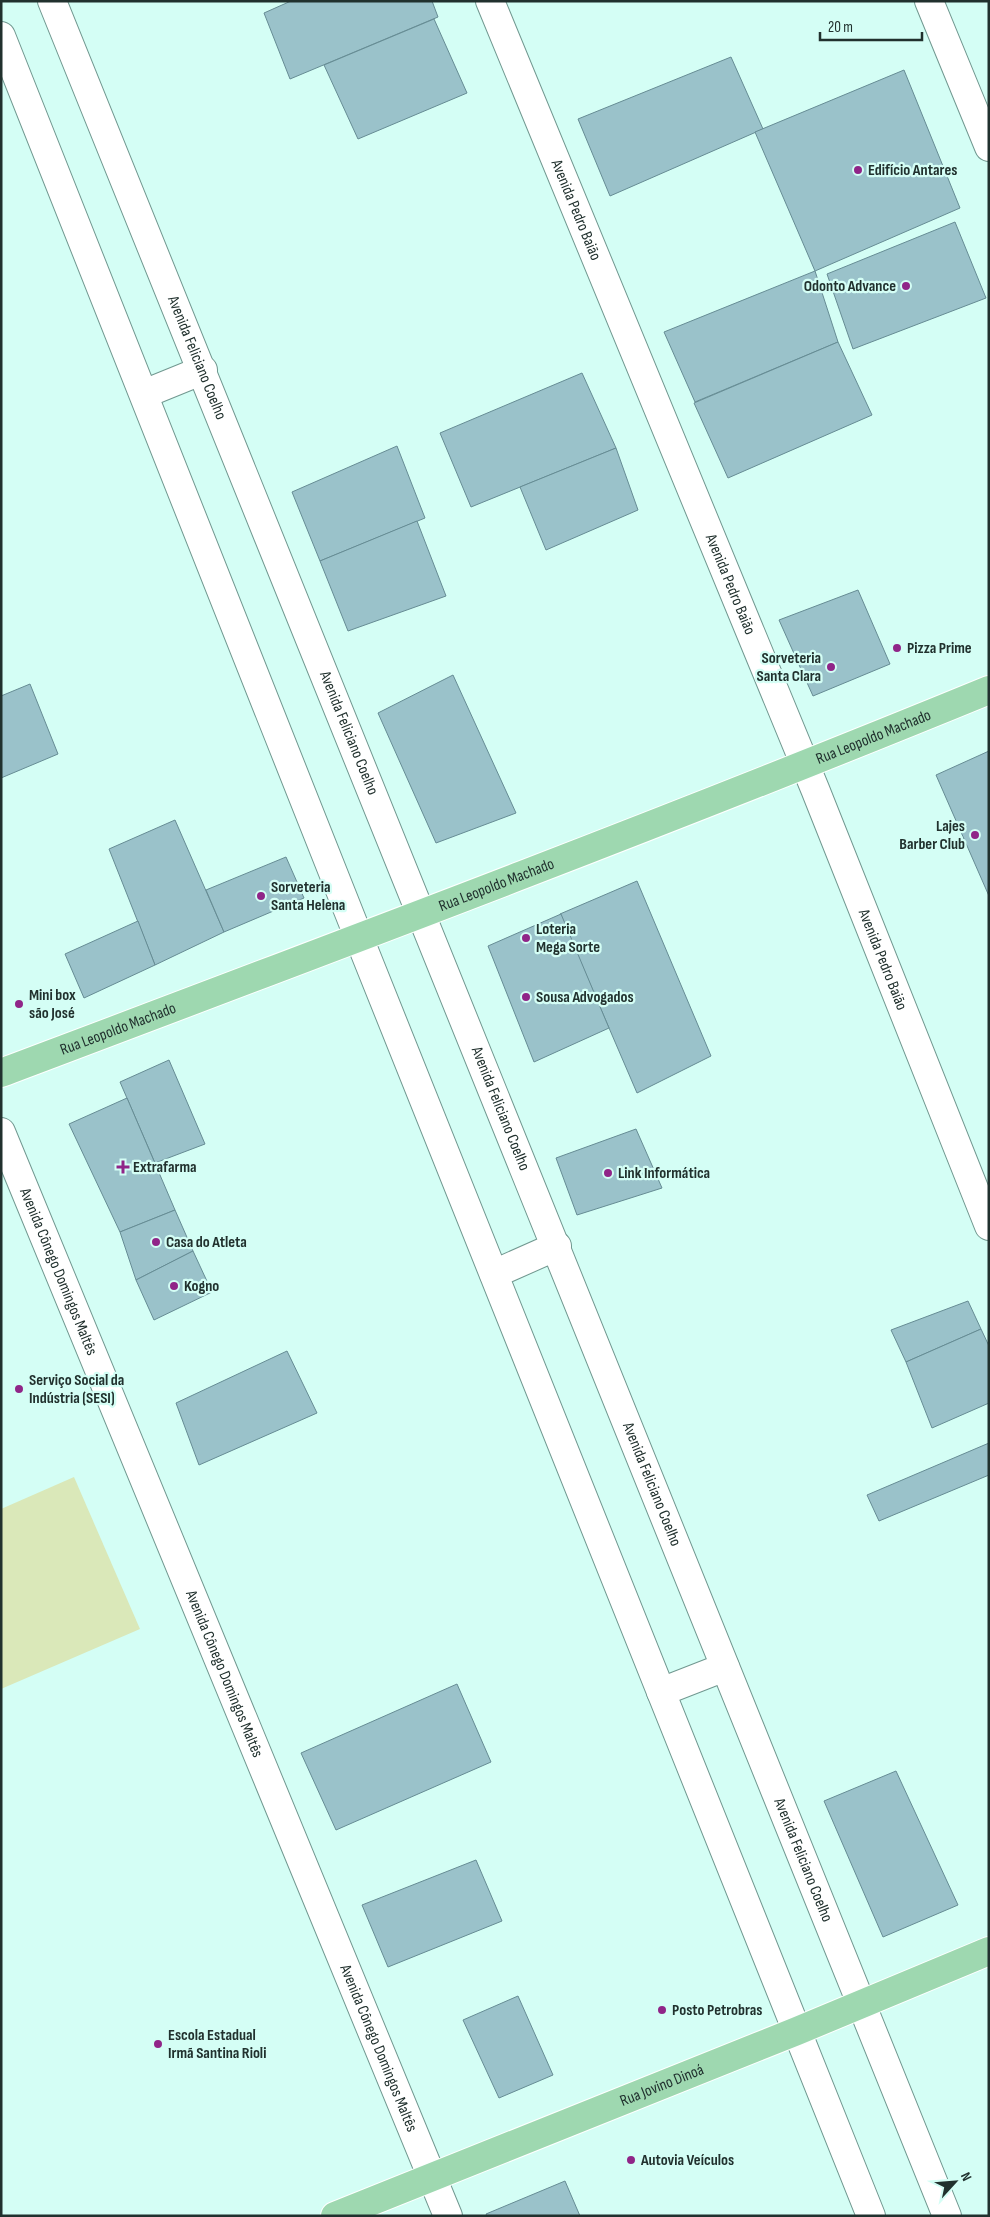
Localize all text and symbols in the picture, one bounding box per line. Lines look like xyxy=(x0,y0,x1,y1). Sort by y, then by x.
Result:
scale bar xyxy=(820,10,922,42)
text: 20 m xyxy=(828,18,853,37)
street label: Avenida Pedro Baião xyxy=(547,156,605,263)
place label: Edifício Antares xyxy=(868,161,957,180)
marker: Edifício Antares xyxy=(852,164,864,176)
place label: Odonto Advance xyxy=(804,277,896,296)
marker: Odonto Advance xyxy=(900,280,912,292)
street label: Avenida Feliciano Coelho xyxy=(163,292,231,422)
street label: Avenida Pedro Baião xyxy=(701,530,760,637)
place label: Pizza Prime xyxy=(907,639,972,658)
marker: Pizza Prime xyxy=(891,642,903,654)
place label: Sorveteria Santa Clara xyxy=(756,649,821,686)
marker: Sorveteria Santa Clara xyxy=(825,661,837,673)
street label: Avenida Feliciano Coelho xyxy=(315,667,383,798)
street label: Rua Leopoldo Machado xyxy=(813,705,934,768)
place label: Lajes Barber Club xyxy=(899,817,965,854)
marker: Lajes Barber Club xyxy=(969,829,981,841)
street label: Rua Leopoldo Machado xyxy=(436,854,557,916)
place label: Sorveteria Santa Helena xyxy=(271,878,345,915)
marker: Sorveteria Santa Helena xyxy=(255,890,267,902)
street label: Avenida Pedro Baião xyxy=(854,905,912,1013)
place label: Loteria Mega Sorte xyxy=(536,920,600,957)
marker: Loteria Mega Sorte xyxy=(520,932,532,944)
place label: Mini box são José xyxy=(29,986,76,1023)
place label: Sousa Advogados xyxy=(536,988,634,1007)
marker: Sousa Advogados xyxy=(520,991,532,1003)
marker: Mini box são José xyxy=(13,998,25,1010)
street label: Rua Leopoldo Machado xyxy=(57,998,179,1059)
street label: Avenida Feliciano Coelho xyxy=(467,1043,534,1173)
place label: Extrafarma xyxy=(133,1158,197,1177)
marker: Extrafarma xyxy=(117,1161,129,1173)
place label: Link Informática xyxy=(618,1164,710,1183)
marker: Link Informática xyxy=(602,1167,614,1179)
street label: Avenida Cônego Domingos Maltês xyxy=(15,1184,102,1358)
place label: Casa do Atleta xyxy=(166,1233,247,1252)
marker: Casa do Atleta xyxy=(150,1236,162,1248)
place label: Kogno xyxy=(184,1277,219,1296)
marker: Kogno xyxy=(168,1280,180,1292)
place label: Serviço Social da Indústria (SESI) xyxy=(29,1371,124,1408)
marker: Serviço Social da Indústria (SESI) xyxy=(13,1383,25,1395)
street label: Avenida Feliciano Coelho xyxy=(618,1419,685,1549)
street label: Avenida Cônego Domingos Maltês xyxy=(181,1586,267,1760)
street label: Avenida Feliciano Coelho xyxy=(770,1794,837,1925)
street label: Avenida Cônego Domingos Maltês xyxy=(336,1961,422,2135)
place label: Posto Petrobras xyxy=(672,2001,762,2020)
marker: Posto Petrobras xyxy=(656,2004,668,2016)
place label: Escola Estadual Irmã Santina Rioli xyxy=(168,2026,267,2063)
marker: Escola Estadual Irmã Santina Rioli xyxy=(152,2038,164,2050)
street label: Rua Jovino Dinoá xyxy=(617,2060,706,2110)
place label: Autovia Veículos xyxy=(640,2151,734,2170)
marker: Autovia Veículos xyxy=(625,2154,637,2166)
north arrow xyxy=(930,2157,980,2207)
text: N xyxy=(957,2169,976,2184)

